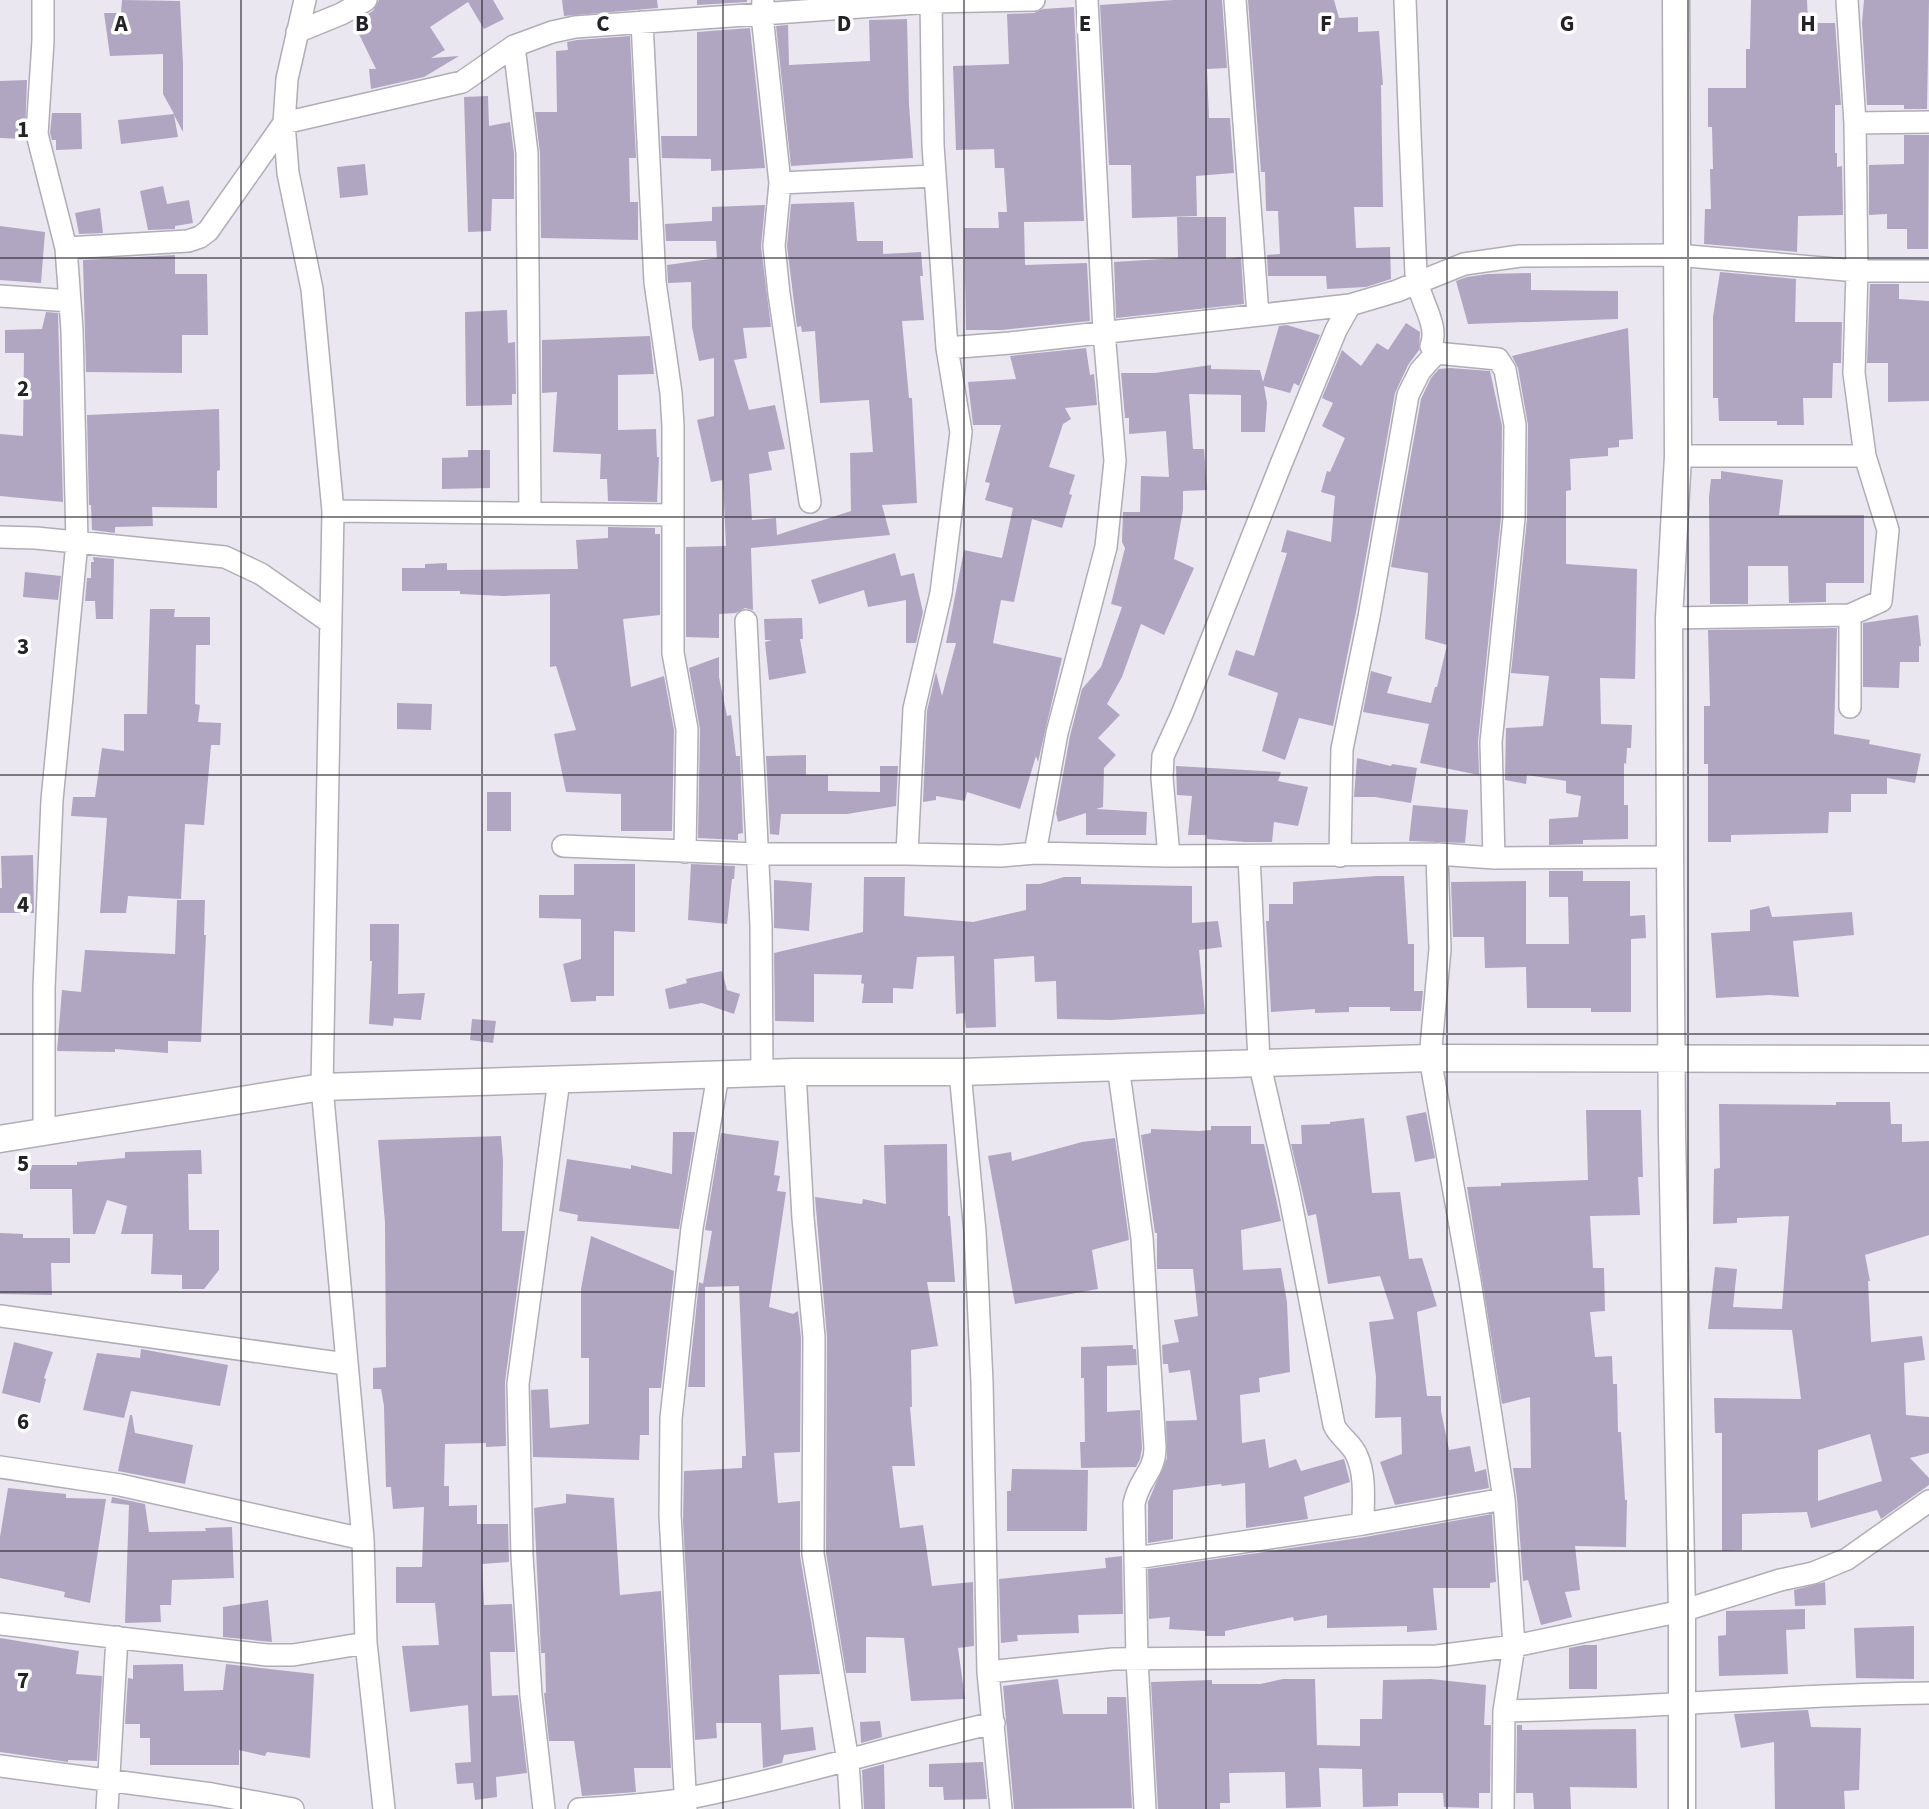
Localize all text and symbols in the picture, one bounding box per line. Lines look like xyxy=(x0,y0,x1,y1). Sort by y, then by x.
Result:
text: A xyxy=(113,7,128,40)
text: B xyxy=(355,7,369,40)
text: C xyxy=(596,7,610,40)
text: D xyxy=(837,7,851,40)
text: E xyxy=(1079,7,1091,40)
text: F xyxy=(1320,7,1332,40)
text: G xyxy=(1560,7,1574,40)
text: H xyxy=(1800,7,1816,40)
text: 1 xyxy=(17,113,29,146)
text: 2 xyxy=(17,372,29,405)
text: 3 xyxy=(17,630,29,663)
text: 4 xyxy=(17,888,29,921)
text: 5 xyxy=(17,1147,29,1180)
text: 6 xyxy=(17,1405,29,1438)
text: 7 xyxy=(17,1664,29,1697)

